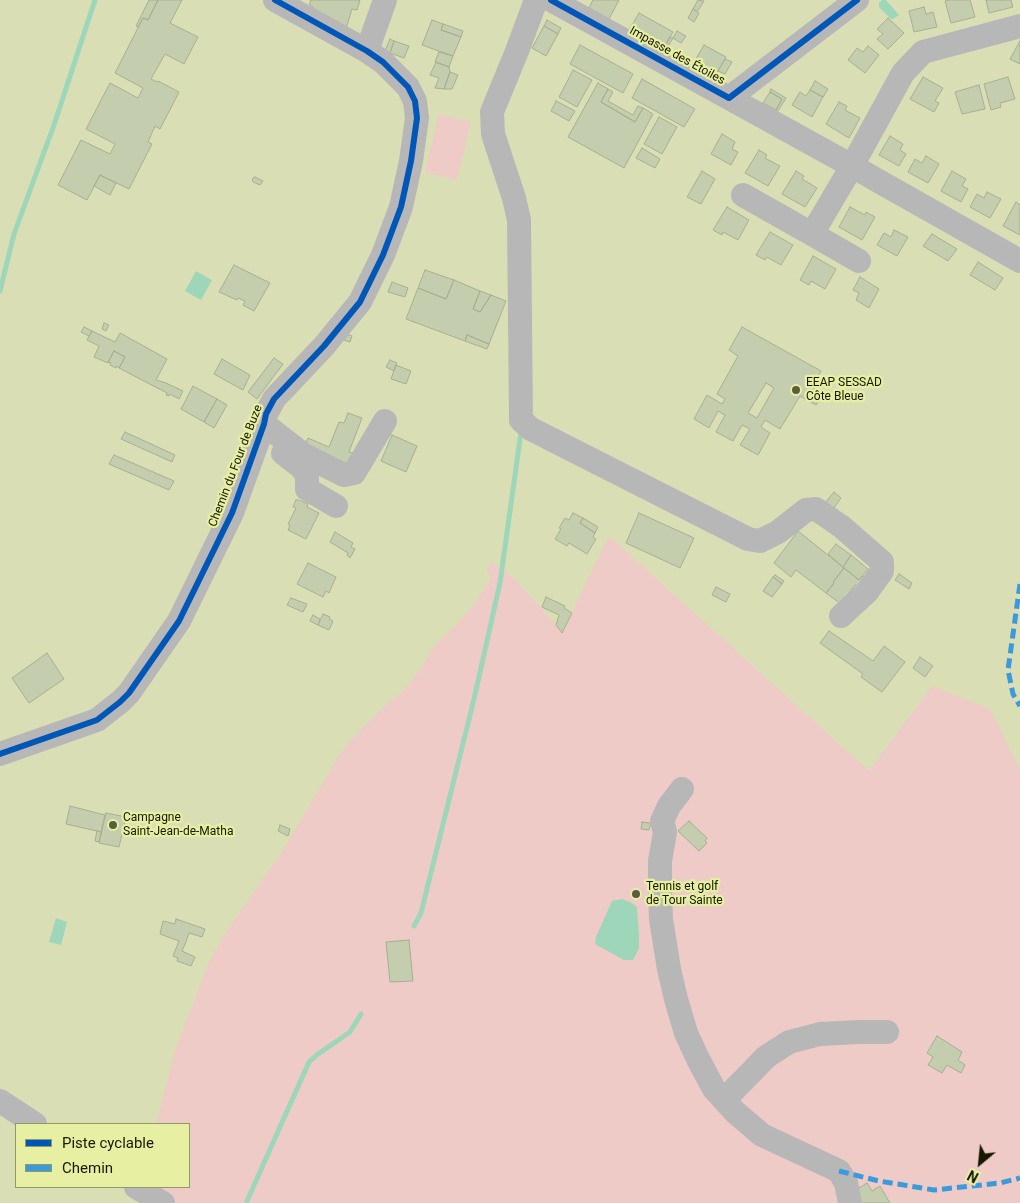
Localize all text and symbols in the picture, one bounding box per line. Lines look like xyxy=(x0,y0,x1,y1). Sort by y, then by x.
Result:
street label: Impasse des Étoiles xyxy=(627,24,727,88)
place label: EEAP SESSAD Côte Bleue xyxy=(806,376,882,404)
marker: EEAP SESSAD Côte Bleue xyxy=(790,384,802,396)
street label: Chemin du Four de Buze xyxy=(206,403,266,529)
place label: Campagne Saint-Jean-de-Matha xyxy=(123,811,233,839)
marker: Campagne Saint-Jean-de-Matha xyxy=(107,819,119,831)
place label: Tennis et golf de Tour Sainte xyxy=(646,880,723,908)
marker: Tennis et golf de Tour Sainte xyxy=(630,888,642,900)
legend xyxy=(15,1123,190,1188)
text: Piste cyclable xyxy=(62,1134,154,1152)
north arrow xyxy=(955,1138,1005,1188)
text: Chemin xyxy=(62,1159,113,1177)
text: N xyxy=(965,1167,981,1186)

